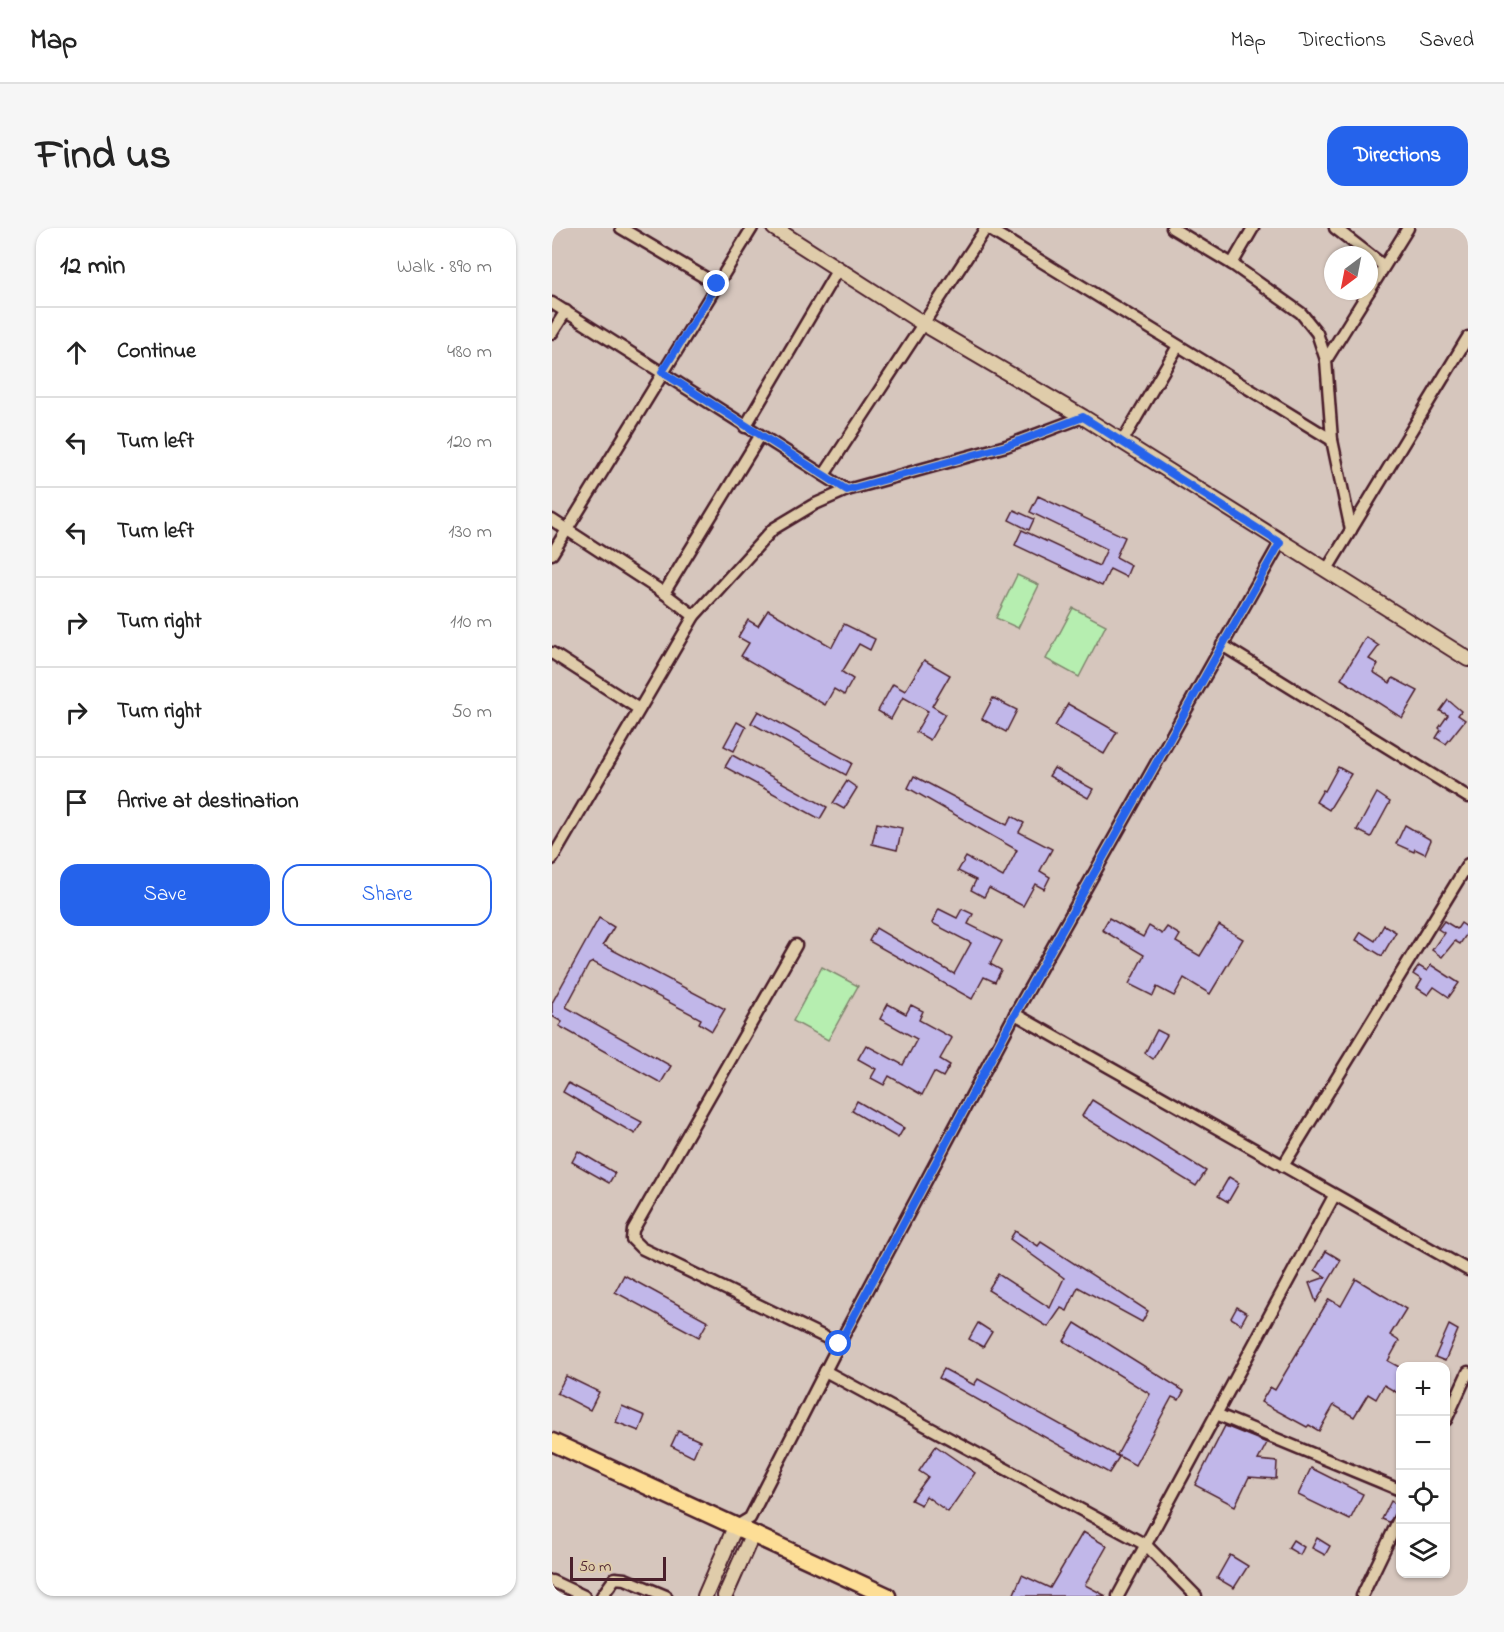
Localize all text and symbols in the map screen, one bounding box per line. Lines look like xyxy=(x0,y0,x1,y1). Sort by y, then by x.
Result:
text: Map xyxy=(30,21,77,62)
text: Map xyxy=(1230,26,1266,56)
text: Directions xyxy=(1299,26,1386,56)
text: Saved xyxy=(1419,26,1474,56)
text: Find us xyxy=(36,126,171,187)
button: Directions xyxy=(1327,126,1468,186)
north arrow xyxy=(1324,246,1378,300)
text: 12 min xyxy=(60,248,125,286)
text: Walk · 890 m xyxy=(397,253,492,282)
route end xyxy=(703,270,729,296)
icon: ahead xyxy=(60,336,93,369)
text: Continue xyxy=(117,336,196,368)
text: 480 m xyxy=(447,338,492,367)
icon: left xyxy=(60,426,93,459)
text: Turn left xyxy=(117,426,194,458)
text: 120 m xyxy=(447,428,492,457)
icon: left xyxy=(60,516,93,549)
text: Turn left xyxy=(117,516,194,548)
text: 130 m xyxy=(448,518,492,547)
icon: right xyxy=(60,606,93,639)
text: Turn right xyxy=(117,606,202,638)
text: 110 m xyxy=(450,608,492,637)
icon: right xyxy=(60,696,93,729)
text: Turn right xyxy=(117,696,202,728)
text: 50 m xyxy=(451,698,492,727)
icon: arrive xyxy=(60,786,93,819)
text: Arrive at destination xyxy=(117,786,299,818)
button: Save xyxy=(60,864,270,926)
button: Share xyxy=(282,864,492,926)
route start xyxy=(825,1330,851,1356)
map controls xyxy=(1396,1362,1450,1578)
button: + xyxy=(1396,1362,1450,1416)
button: − xyxy=(1396,1416,1450,1470)
button: locate xyxy=(1396,1470,1450,1524)
button: layers xyxy=(1396,1524,1450,1578)
scale bar xyxy=(570,1554,666,1582)
text: 50 m xyxy=(579,1555,611,1579)

